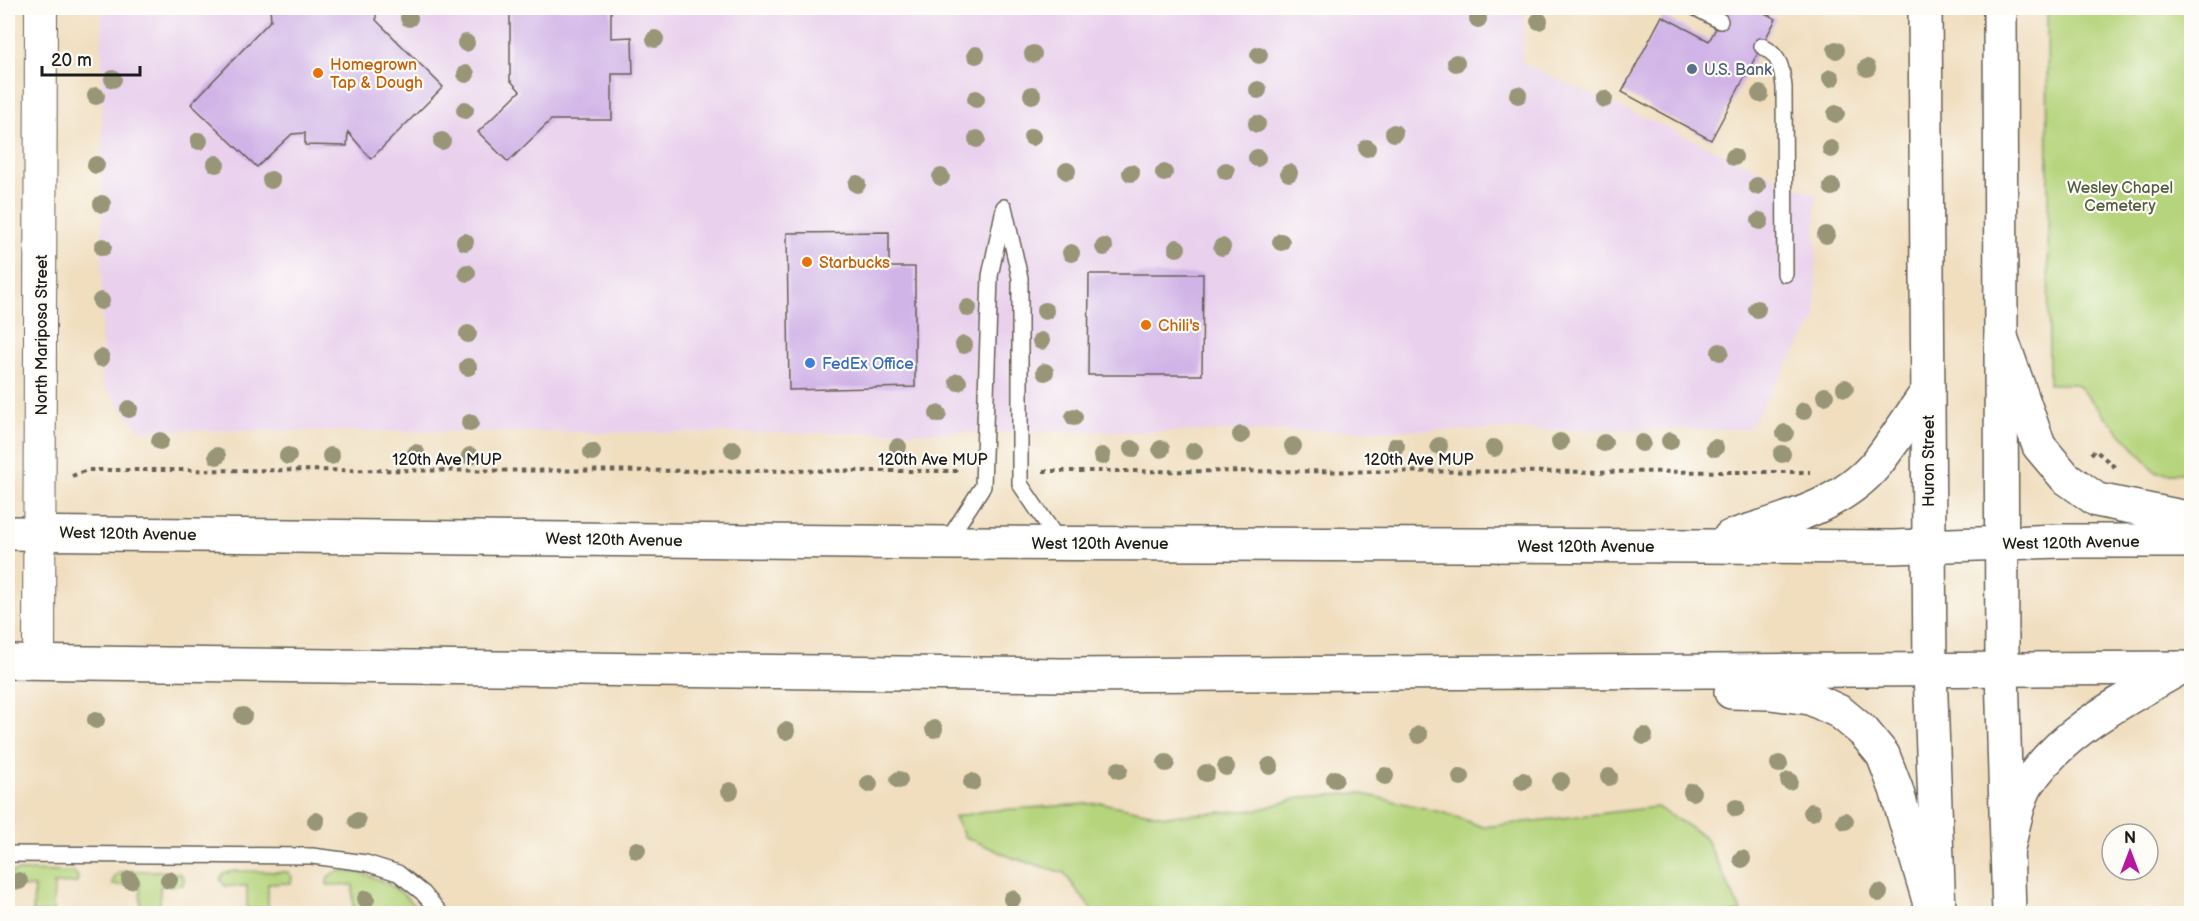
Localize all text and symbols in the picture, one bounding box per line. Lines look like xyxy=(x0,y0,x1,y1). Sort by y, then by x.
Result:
scale bar xyxy=(42,39,140,77)
text: 20 m xyxy=(51,50,92,71)
place label: Homegrown Tap & Dough xyxy=(330,56,423,93)
place label: U.S. Bank xyxy=(1704,61,1772,80)
marker: U.S. Bank xyxy=(1685,62,1699,76)
marker: Homegrown Tap & Dough xyxy=(311,66,325,80)
park label: Wesley Chapel Cemetery xyxy=(2067,179,2173,216)
place label: Starbucks xyxy=(819,254,890,273)
street label: North Mariposa Street xyxy=(33,255,52,415)
marker: Starbucks xyxy=(800,255,814,269)
place label: Chili's xyxy=(1158,317,1200,336)
marker: Chili's xyxy=(1139,318,1153,332)
place label: FedEx Office xyxy=(822,355,914,374)
marker: FedEx Office xyxy=(803,356,817,370)
street label: Huron Street xyxy=(1920,415,1939,507)
street label: 120th Ave MUP xyxy=(392,451,502,470)
street label: 120th Ave MUP xyxy=(878,451,988,470)
street label: 120th Ave MUP xyxy=(1364,451,1474,470)
street label: West 120th Avenue xyxy=(59,524,197,545)
street label: West 120th Avenue xyxy=(545,530,683,551)
street label: West 120th Avenue xyxy=(2002,533,2140,554)
street label: West 120th Avenue xyxy=(1031,535,1169,554)
street label: West 120th Avenue xyxy=(1517,538,1655,557)
north arrow xyxy=(2100,822,2160,882)
text: N xyxy=(2124,829,2136,848)

